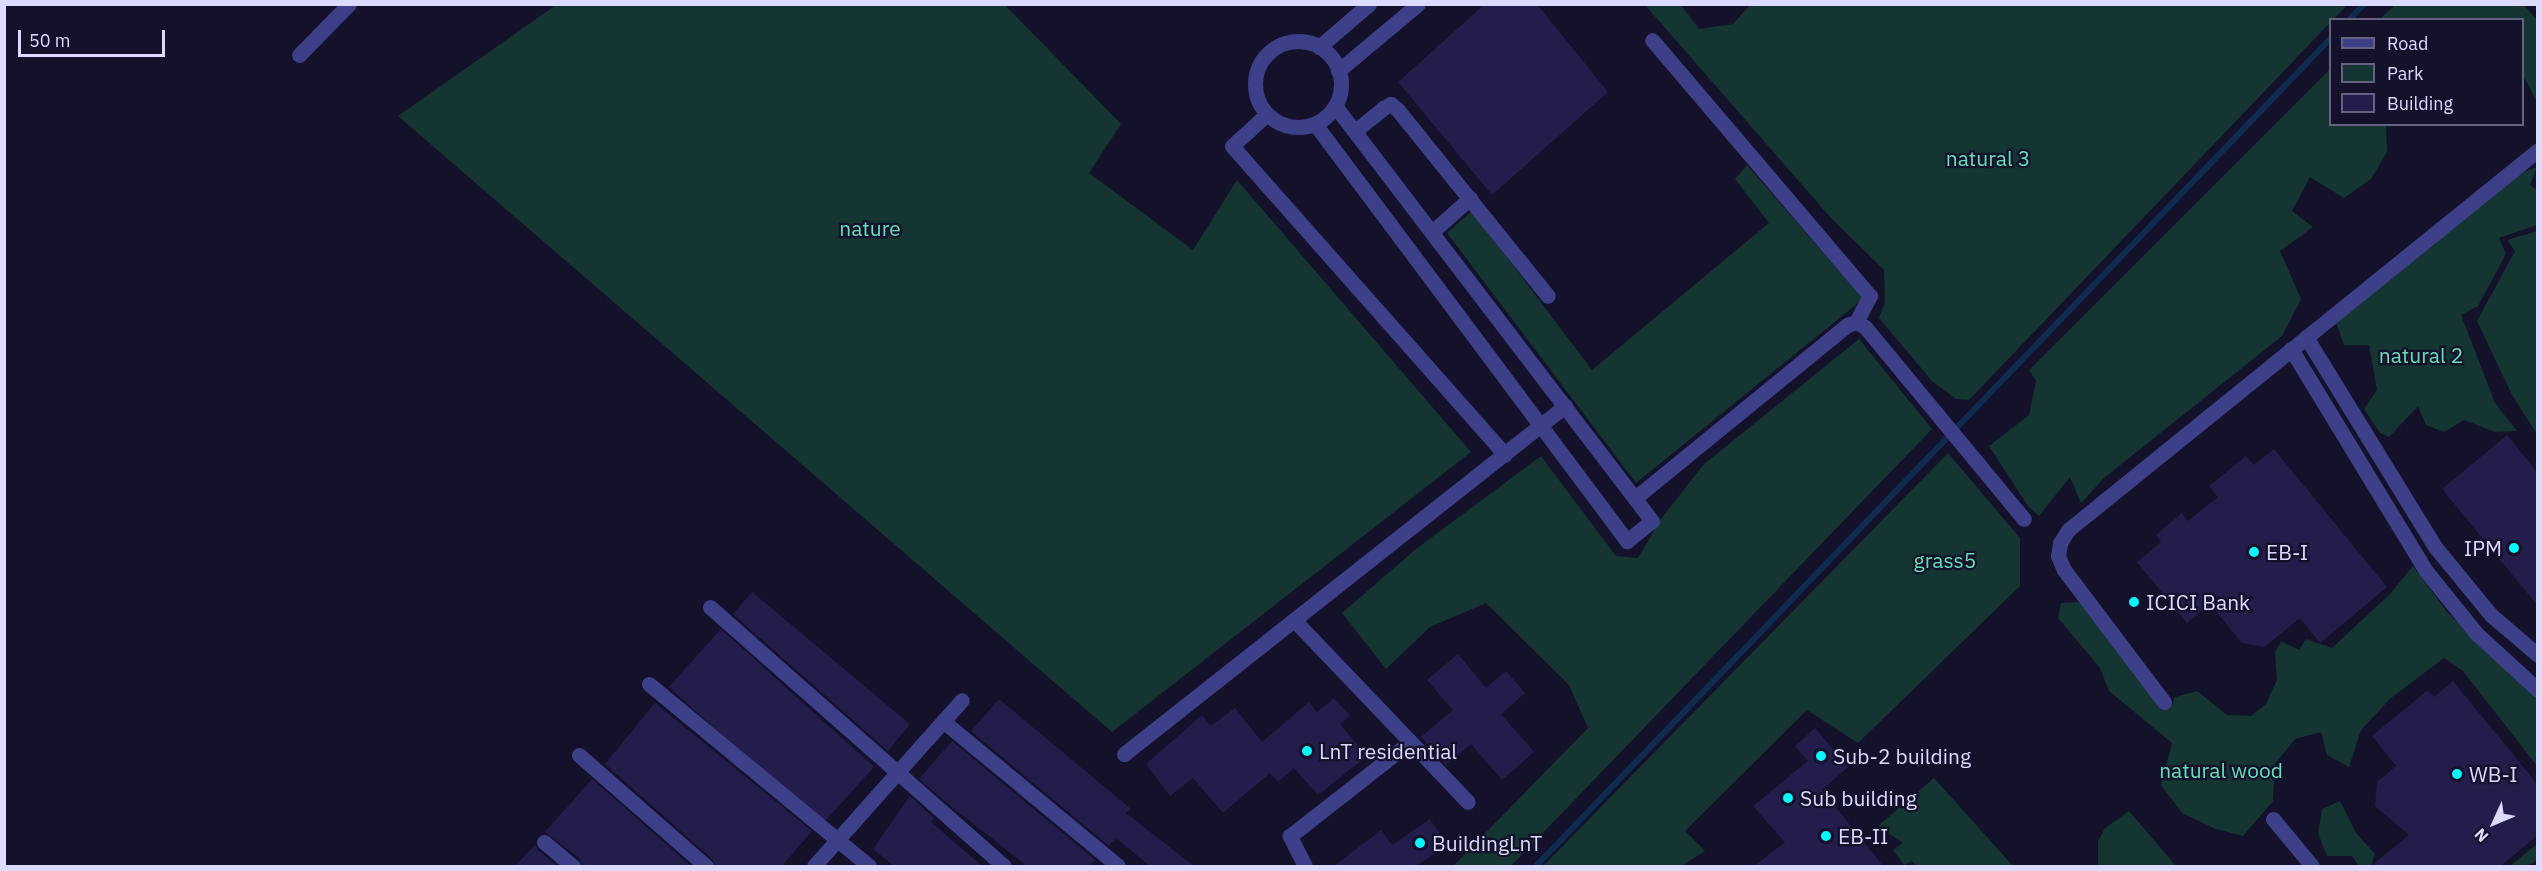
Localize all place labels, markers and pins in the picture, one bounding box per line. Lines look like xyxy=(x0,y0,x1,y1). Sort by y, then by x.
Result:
place label: IPM xyxy=(2464,535,2502,561)
place label: EB-I xyxy=(2266,539,2308,565)
marker: IPM xyxy=(2507,541,2521,555)
marker: EB-I xyxy=(2247,545,2261,559)
place label: ICICI Bank xyxy=(2146,589,2250,615)
marker: ICICI Bank xyxy=(2127,595,2141,609)
place label: LnT residential xyxy=(1319,738,1457,764)
place label: Sub-2 building xyxy=(1833,743,1971,769)
marker: LnT residential xyxy=(1300,744,1314,758)
marker: Sub-2 building xyxy=(1814,749,1828,763)
place label: WB-I xyxy=(2469,761,2518,787)
marker: WB-I xyxy=(2450,767,2464,781)
place label: Sub building xyxy=(1800,785,1917,811)
marker: Sub building xyxy=(1781,791,1795,805)
place label: EB-II xyxy=(1838,823,1889,849)
marker: EB-II xyxy=(1819,829,1833,843)
place label: BuildingLnT xyxy=(1432,830,1542,856)
marker: BuildingLnT xyxy=(1413,836,1427,850)

